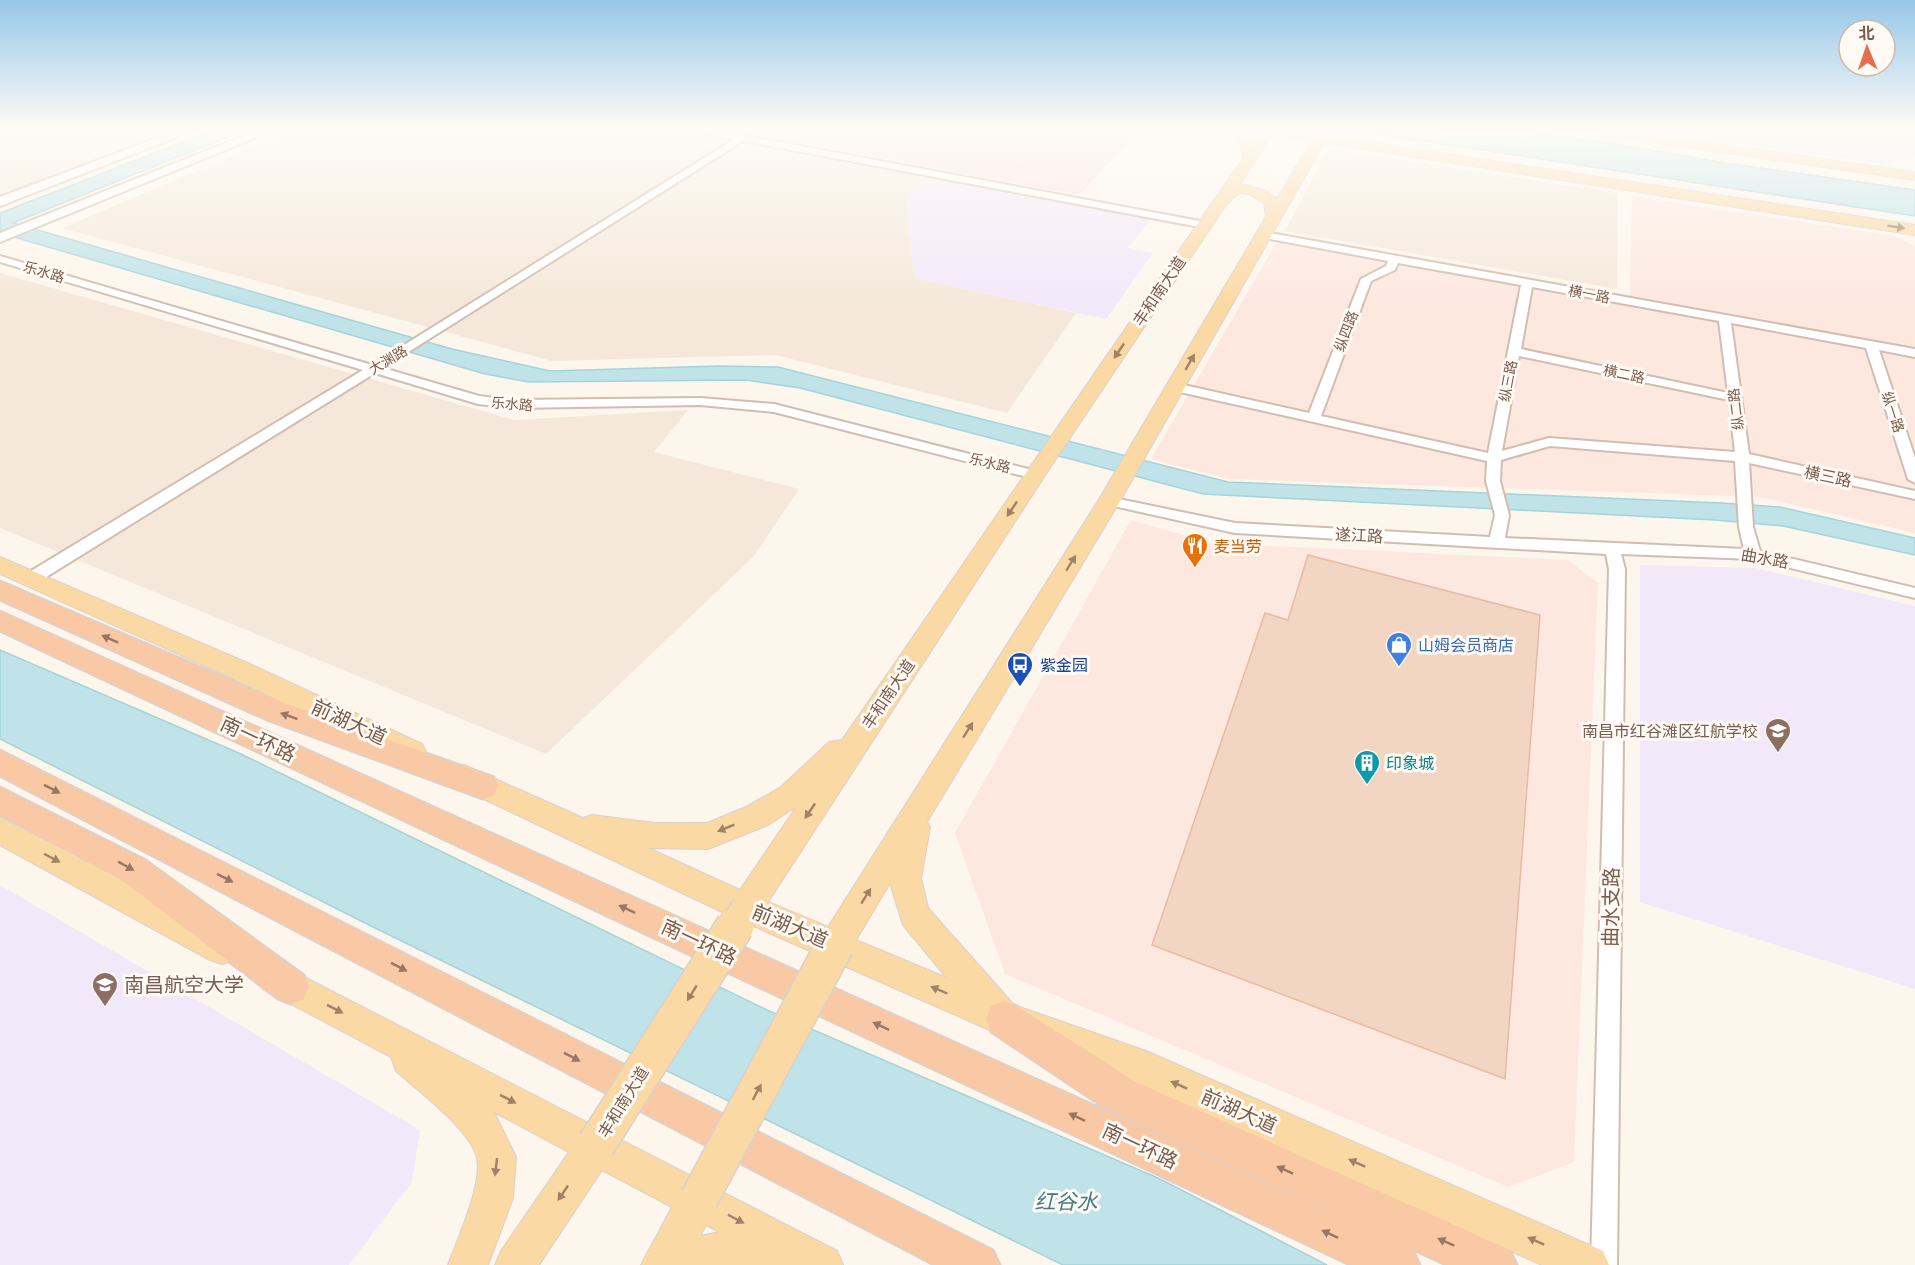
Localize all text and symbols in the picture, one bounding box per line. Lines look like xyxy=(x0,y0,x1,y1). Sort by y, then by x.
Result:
north arrow xyxy=(1837,18,1897,78)
text: 北 xyxy=(1858,25,1875,42)
one-way arrow xyxy=(1886,223,1905,232)
street label: 丰和南大道 xyxy=(1130,253,1189,329)
street label: 乐水路 xyxy=(22,258,66,286)
street label: 横一路 xyxy=(1567,282,1611,306)
street label: 纵四路 xyxy=(1331,309,1361,353)
street label: 大渊路 xyxy=(366,342,410,378)
one-way arrow xyxy=(1113,343,1124,359)
one-way arrow xyxy=(1185,353,1195,370)
street label: 纵三路 xyxy=(1496,359,1520,403)
street label: 横二路 xyxy=(1602,362,1646,386)
street label: 纵二路 xyxy=(1726,387,1746,431)
street label: 纵一路 xyxy=(1879,390,1907,434)
street label: 乐水路 xyxy=(490,394,534,414)
street label: 乐水路 xyxy=(968,450,1012,476)
street label: 横三路 xyxy=(1803,463,1853,490)
one-way arrow xyxy=(1006,500,1018,516)
street label: 遂江路 xyxy=(1335,526,1383,545)
restaurant icon: 麦当劳 xyxy=(1180,531,1210,569)
place label: 麦当劳 xyxy=(1214,538,1262,555)
street label: 曲水路 xyxy=(1740,546,1790,571)
one-way arrow xyxy=(1065,555,1076,572)
shop icon: 山姆会员商店 xyxy=(1384,630,1414,668)
one-way arrow xyxy=(101,634,119,644)
place label: 山姆会员商店 xyxy=(1418,637,1514,654)
bus stop icon: 紫金园 xyxy=(1005,650,1035,688)
street label: 丰和南大道 xyxy=(859,656,918,732)
place label: 紫金园 xyxy=(1040,657,1088,674)
street label: 前湖大道 xyxy=(308,695,390,749)
one-way arrow xyxy=(280,711,298,721)
street label: 南一环路 xyxy=(217,712,299,766)
school or university icon: 南昌市红谷滩区红航学校 xyxy=(1763,716,1793,754)
one-way arrow xyxy=(963,721,974,738)
place label: 南昌市红谷滩区红航学校 xyxy=(1582,723,1758,740)
building icon: 印象城 xyxy=(1352,748,1382,786)
place label: 印象城 xyxy=(1386,754,1434,772)
one-way arrow xyxy=(44,784,61,794)
one-way arrow xyxy=(805,802,816,819)
one-way arrow xyxy=(716,823,734,833)
one-way arrow xyxy=(43,853,60,863)
one-way arrow xyxy=(118,861,135,871)
street label: 曲水支路 xyxy=(1599,867,1623,947)
one-way arrow xyxy=(217,873,234,883)
one-way arrow xyxy=(861,887,872,904)
street label: 前湖大道 xyxy=(749,900,831,952)
one-way arrow xyxy=(619,905,636,914)
street label: 南一环路 xyxy=(658,915,740,969)
one-way arrow xyxy=(390,962,408,972)
school or university icon: 南昌航空大学 xyxy=(90,970,120,1008)
place label: 南昌航空大学 xyxy=(124,974,244,996)
one-way arrow xyxy=(687,985,698,1001)
one-way arrow xyxy=(929,985,947,995)
one-way arrow xyxy=(326,1005,343,1014)
one-way arrow xyxy=(872,1022,889,1031)
one-way arrow xyxy=(564,1052,581,1061)
street label: 丰和南大道 xyxy=(595,1064,652,1141)
one-way arrow xyxy=(1170,1080,1187,1089)
one-way arrow xyxy=(752,1083,762,1100)
street label: 前湖大道 xyxy=(1198,1085,1280,1137)
one-way arrow xyxy=(499,1094,516,1104)
one-way arrow xyxy=(1068,1112,1085,1121)
street label: 南一环路 xyxy=(1099,1119,1181,1173)
one-way arrow xyxy=(491,1158,501,1177)
one-way arrow xyxy=(1348,1158,1366,1168)
one-way arrow xyxy=(1276,1165,1294,1175)
one-way arrow xyxy=(558,1185,569,1201)
water label: 红谷水 xyxy=(1035,1190,1098,1213)
one-way arrow xyxy=(728,1214,745,1224)
one-way arrow xyxy=(1321,1228,1339,1238)
one-way arrow xyxy=(1527,1237,1544,1246)
one-way arrow xyxy=(1437,1238,1454,1247)

